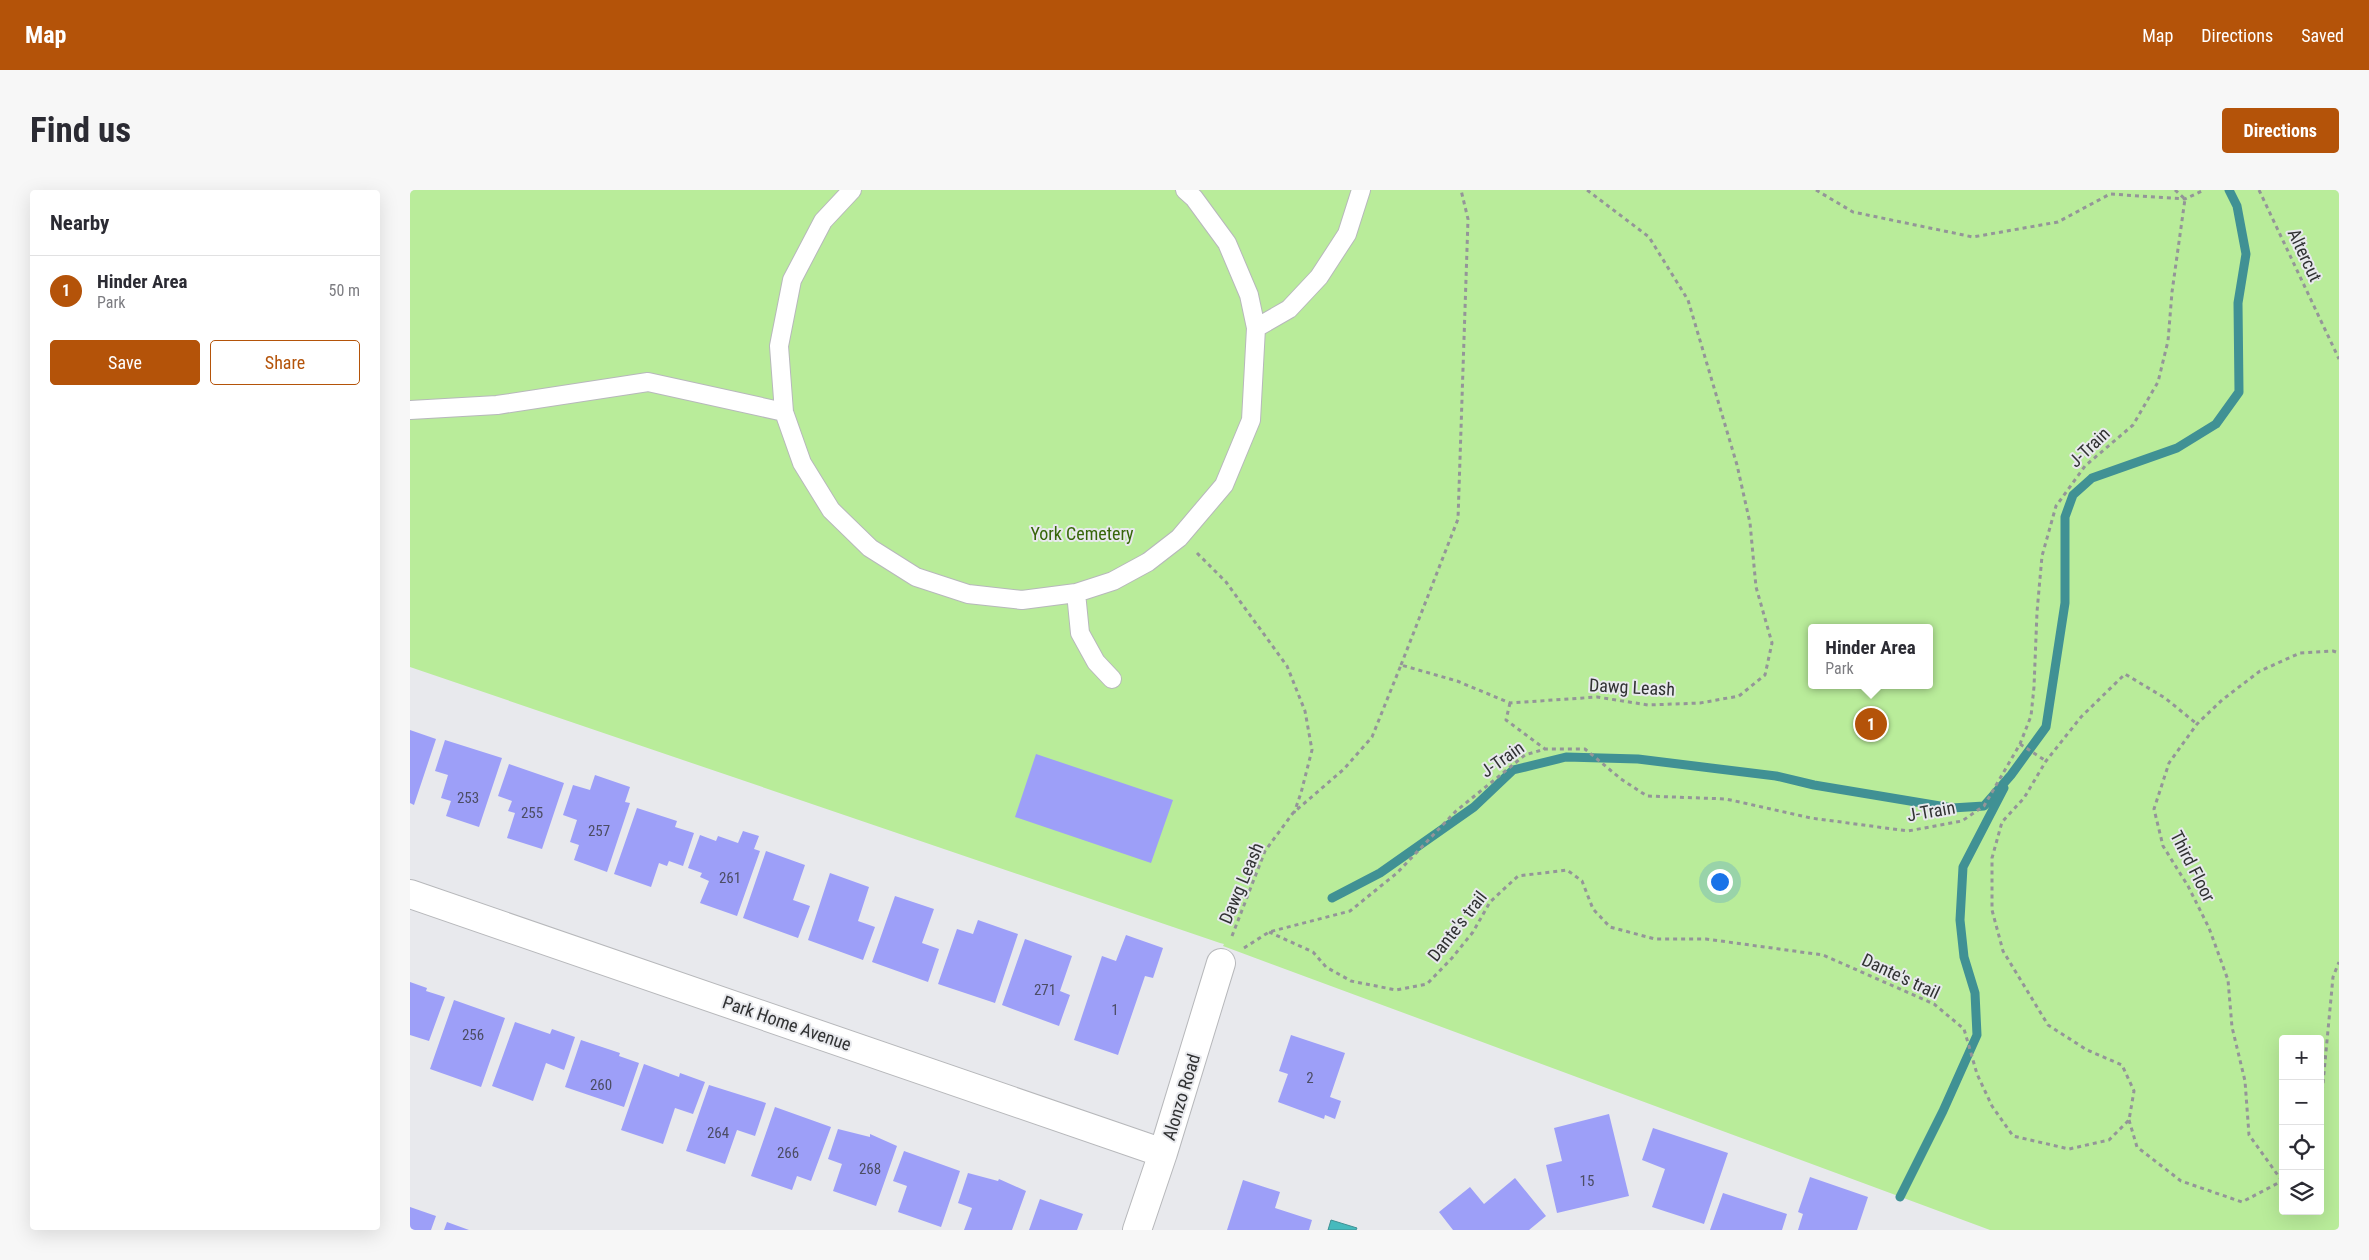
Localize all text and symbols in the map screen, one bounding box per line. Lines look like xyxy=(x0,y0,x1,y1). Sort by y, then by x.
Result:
text: Map xyxy=(25,21,66,49)
text: Map xyxy=(2142,25,2173,46)
text: Directions xyxy=(2201,25,2273,46)
text: Saved xyxy=(2301,25,2344,46)
button: Directions xyxy=(2222,108,2339,153)
text: Find us xyxy=(30,110,131,151)
text: Nearby xyxy=(50,211,109,235)
street label: Altercut xyxy=(2284,225,2326,285)
text: Hinder Area xyxy=(97,270,187,293)
text: 1 xyxy=(62,281,70,300)
text: 50 m xyxy=(328,281,360,300)
text: Park xyxy=(97,293,126,312)
button: Save xyxy=(50,340,200,385)
button: Share xyxy=(210,340,360,385)
street label: J-Train xyxy=(2064,423,2114,471)
park label: York Cemetery xyxy=(1030,523,1134,544)
popup xyxy=(1808,624,1933,689)
text: Hinder Area xyxy=(1825,636,1916,659)
text: Park xyxy=(1825,659,1854,678)
street label: Dawg Leash xyxy=(1588,674,1676,700)
pin: 1 xyxy=(1855,705,1887,743)
street label: J-Train xyxy=(1476,736,1528,782)
house number: 253 xyxy=(457,789,479,807)
street label: J-Train xyxy=(1905,796,1957,826)
house number: 255 xyxy=(521,804,543,822)
house number: 257 xyxy=(588,822,610,840)
street label: Third Floor xyxy=(2166,827,2220,905)
street label: Dawg Leash xyxy=(1215,839,1267,927)
house number: 261 xyxy=(719,869,741,887)
your location xyxy=(1707,869,1733,895)
street label: Dante's trail xyxy=(1423,887,1491,965)
street label: Dante's trail xyxy=(1859,949,1943,1003)
house number: 271 xyxy=(1034,981,1056,999)
street label: Park Home Avenue xyxy=(720,991,854,1055)
house number: 1 xyxy=(1111,1001,1119,1019)
house number: 256 xyxy=(462,1026,484,1044)
map controls xyxy=(2279,1035,2324,1215)
button: + xyxy=(2279,1035,2324,1080)
street label: Alonzo Road xyxy=(1158,1051,1204,1143)
house number: 2 xyxy=(1306,1069,1314,1087)
house number: 260 xyxy=(590,1076,612,1094)
button: − xyxy=(2279,1080,2324,1125)
house number: 264 xyxy=(707,1124,729,1142)
button: locate xyxy=(2279,1125,2324,1170)
house number: 266 xyxy=(777,1144,799,1162)
house number: 268 xyxy=(859,1160,881,1178)
button: layers xyxy=(2279,1170,2324,1215)
house number: 15 xyxy=(1580,1172,1594,1190)

